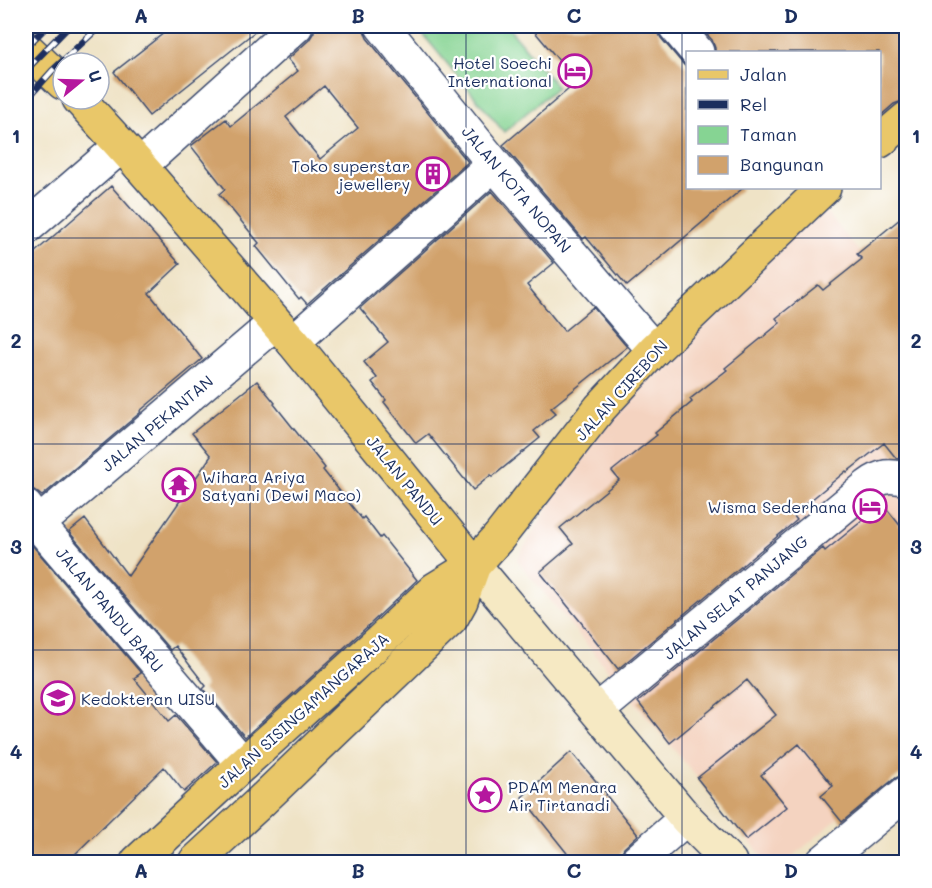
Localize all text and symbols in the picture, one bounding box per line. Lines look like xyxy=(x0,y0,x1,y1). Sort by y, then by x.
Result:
text: A xyxy=(134,2,148,28)
text: B xyxy=(351,2,365,28)
text: C xyxy=(567,2,582,28)
text: D xyxy=(784,2,798,28)
north arrow xyxy=(51,51,111,111)
legend xyxy=(686,51,881,189)
place label: Hotel Soechi International xyxy=(448,52,552,91)
hotel icon: Hotel Soechi International xyxy=(557,53,593,89)
text: Jalan xyxy=(740,62,787,86)
text: U xyxy=(84,67,107,85)
text: Rel xyxy=(740,92,767,116)
street label: JALAN KOTA NOPAN xyxy=(458,121,576,257)
text: 1 xyxy=(12,122,20,148)
text: Taman xyxy=(740,122,797,146)
text: 1 xyxy=(912,122,920,148)
text: Bangunan xyxy=(740,152,824,176)
place label: Toko superstar jewellery xyxy=(291,155,410,194)
building icon: Toko superstar jewellery xyxy=(415,156,451,192)
text: 2 xyxy=(10,327,22,353)
text: 2 xyxy=(910,327,922,353)
street label: JALAN CIREBON xyxy=(570,335,672,445)
street label: JALAN PEKANTAN xyxy=(97,370,217,476)
street label: JALAN PANDU xyxy=(362,431,448,529)
place label: Wihara Ariya Satyani (Dewi Maco) xyxy=(202,466,361,505)
temple icon: Wihara Ariya Satyani (Dewi Maco) xyxy=(161,467,197,503)
hotel icon: Wisma Sederhana xyxy=(852,488,888,524)
place label: Wisma Sederhana xyxy=(708,496,847,517)
street label: JALAN SELAT PANJANG xyxy=(658,530,812,664)
text: 3 xyxy=(10,533,22,559)
text: 3 xyxy=(910,533,922,559)
street label: JALAN PANDU BARU xyxy=(52,542,168,676)
street label: JALAN SISINGAMANGARAJA xyxy=(213,628,393,792)
school or university icon: Kedokteran UISU xyxy=(40,680,76,716)
place label: Kedokteran UISU xyxy=(81,688,215,709)
text: 4 xyxy=(10,738,23,764)
text: 4 xyxy=(910,738,923,764)
place label: PDAM Menara Air Tirtanadi xyxy=(508,776,617,815)
place icon: PDAM Menara Air Tirtanadi xyxy=(467,777,503,813)
text: A xyxy=(134,857,148,883)
text: B xyxy=(351,857,365,883)
text: C xyxy=(567,857,582,883)
text: D xyxy=(784,857,798,883)

